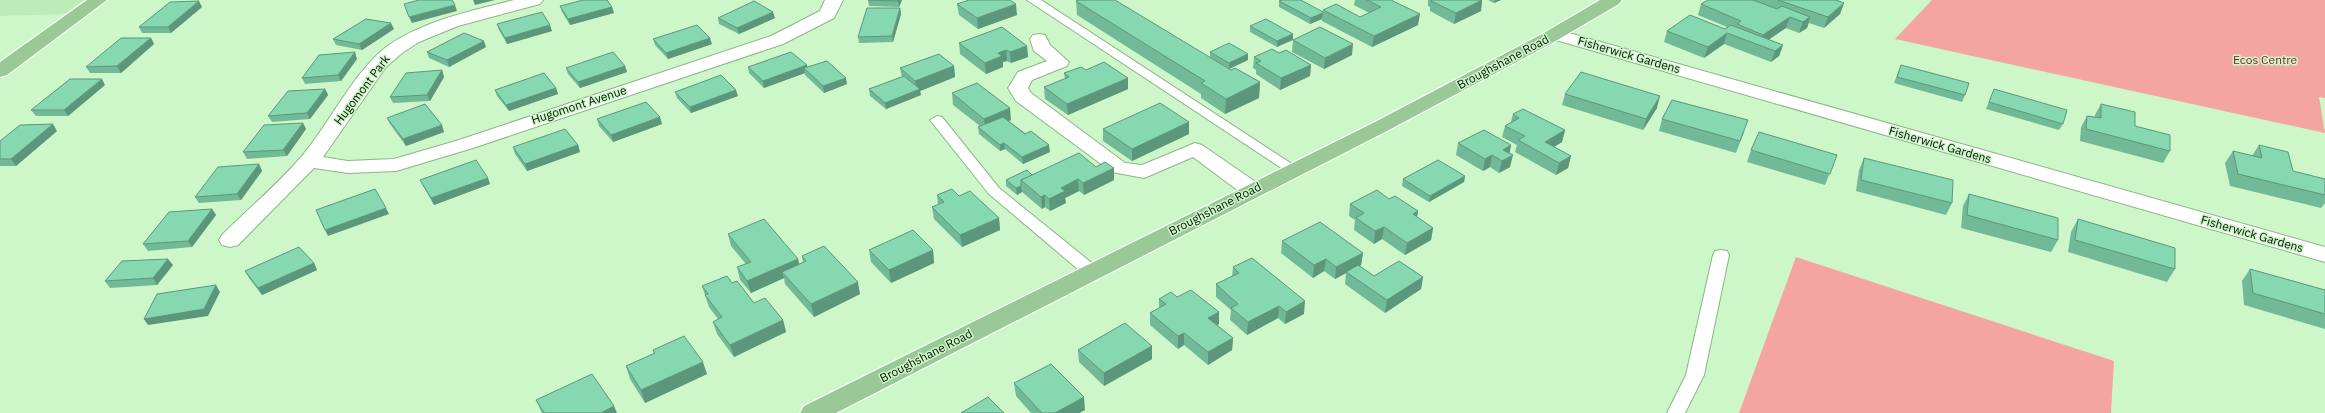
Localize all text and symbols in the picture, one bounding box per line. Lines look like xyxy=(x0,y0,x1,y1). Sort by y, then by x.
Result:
street label: Broughshane Road xyxy=(1454,31,1551,92)
street label: Fisherwick Gardens xyxy=(1576,33,1682,76)
street label: Hugomont Park xyxy=(330,51,393,128)
park label: Ecos Centre xyxy=(2233,52,2298,67)
street label: Hugomont Avenue xyxy=(529,82,629,127)
street label: Fisherwick Gardens xyxy=(1887,123,1993,166)
street label: Broughshane Road xyxy=(1166,179,1264,238)
street label: Fisherwick Gardens xyxy=(2199,212,2305,255)
street label: Broughshane Road xyxy=(877,326,975,385)

